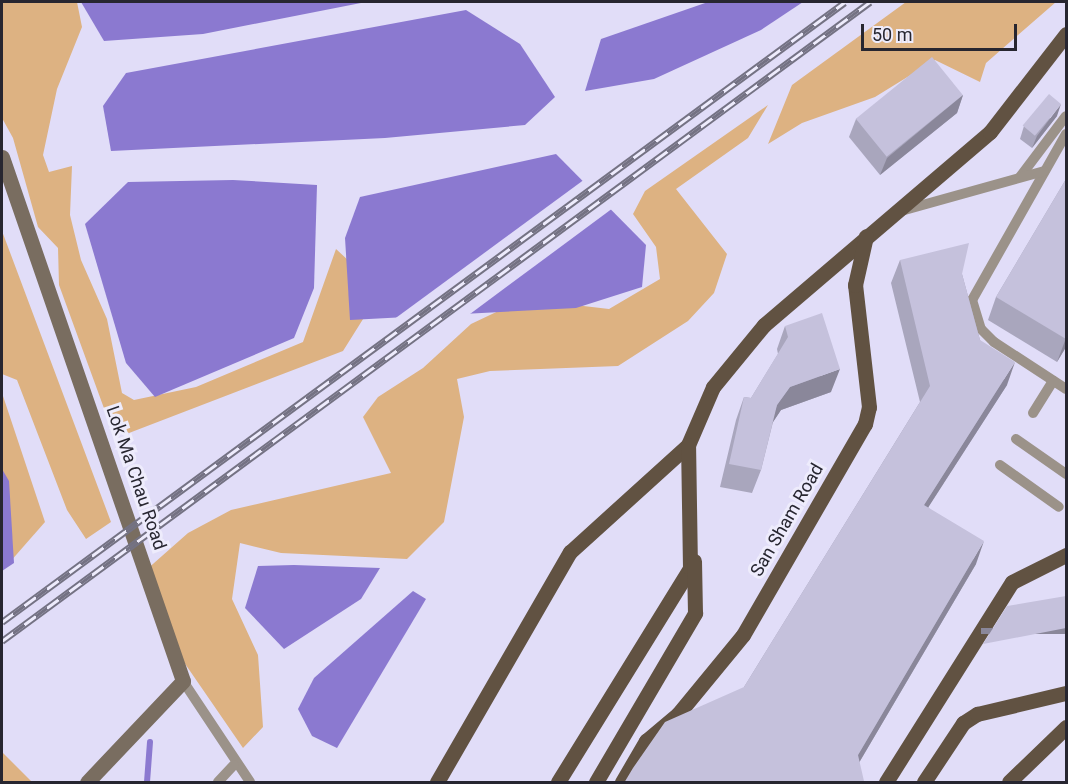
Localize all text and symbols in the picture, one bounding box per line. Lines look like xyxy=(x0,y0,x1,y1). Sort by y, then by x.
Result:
scale bar xyxy=(864,12,1020,50)
text: 50 m xyxy=(872,24,912,45)
street label: Lok Ma Chau Road xyxy=(101,403,171,553)
street label: San Sham Road xyxy=(746,460,828,580)

